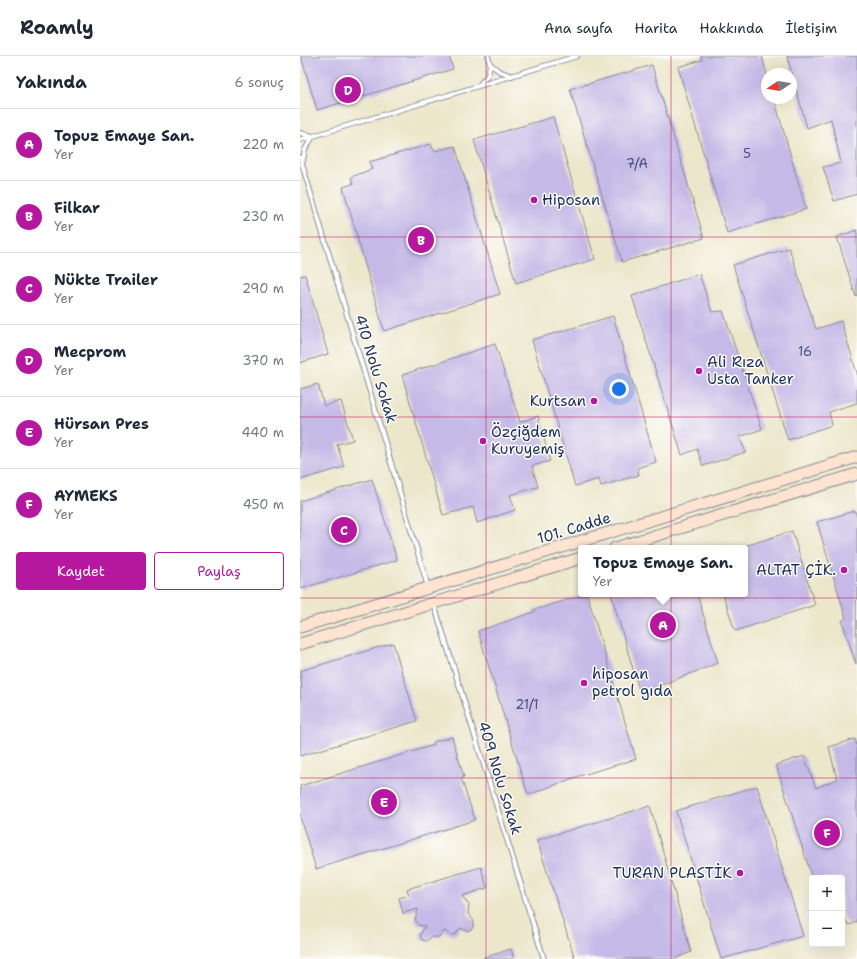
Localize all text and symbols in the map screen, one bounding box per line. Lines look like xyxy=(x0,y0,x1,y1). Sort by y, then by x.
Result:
text: Roamly xyxy=(20,15,94,40)
text: Ana sayfa xyxy=(544,19,612,37)
text: Harita xyxy=(634,19,677,37)
text: Hakkında xyxy=(699,19,763,37)
text: İletişim xyxy=(785,19,837,37)
north arrow xyxy=(761,68,797,104)
text: Yakında xyxy=(16,71,87,93)
text: 6 sonuç xyxy=(235,74,284,91)
pin: D xyxy=(335,75,361,105)
text: Topuz Emaye San. xyxy=(54,126,194,146)
text: A xyxy=(24,136,34,153)
text: 220 m xyxy=(242,136,284,153)
house number: 5 xyxy=(743,145,751,162)
text: Yer xyxy=(54,146,74,163)
house number: 7/A xyxy=(626,155,648,172)
place label: Hiposan xyxy=(542,190,600,210)
marker: Hiposan xyxy=(529,195,539,205)
text: Filkar xyxy=(54,198,100,218)
text: B xyxy=(25,208,33,225)
text: 230 m xyxy=(242,208,284,225)
text: Yer xyxy=(54,218,74,235)
pin: B xyxy=(408,225,434,255)
text: Nükte Trailer xyxy=(54,270,158,290)
text: C xyxy=(25,280,33,297)
text: 290 m xyxy=(242,280,284,297)
text: Yer xyxy=(54,290,74,307)
street label: 410 Nolu Sokak xyxy=(350,312,402,426)
text: Mecprom xyxy=(54,342,126,362)
house number: 16 xyxy=(798,343,812,360)
text: D xyxy=(24,352,34,369)
text: 370 m xyxy=(242,352,284,369)
place label: Ali Rıza Usta Tanker xyxy=(707,352,794,389)
text: Yer xyxy=(54,362,74,379)
marker: Ali Rıza Usta Tanker xyxy=(694,366,704,376)
your location xyxy=(609,379,629,399)
place label: Kurtsan xyxy=(530,391,586,411)
marker: Kurtsan xyxy=(589,396,599,406)
text: Hürsan Pres xyxy=(54,414,149,434)
place label: Özçiğdem Kuruyemiş xyxy=(491,422,565,459)
text: E xyxy=(25,424,33,441)
text: 440 m xyxy=(242,424,284,441)
text: Yer xyxy=(54,434,74,451)
marker: Özçiğdem Kuruyemiş xyxy=(478,436,488,446)
text: AYMEKS xyxy=(54,486,118,506)
text: F xyxy=(25,496,33,513)
text: 450 m xyxy=(243,496,284,513)
text: Yer xyxy=(54,506,74,523)
street label: 101. Cadde xyxy=(535,507,613,549)
pin: C xyxy=(331,515,357,545)
popup xyxy=(578,545,748,597)
button: Kaydet xyxy=(16,552,146,590)
button: Paylaş xyxy=(154,552,284,590)
text: Topuz Emaye San. xyxy=(593,553,733,573)
place label: ALTAT ÇİK. xyxy=(756,560,836,580)
marker: ALTAT ÇİK. xyxy=(839,565,849,575)
text: Yer xyxy=(593,573,613,590)
pin: A xyxy=(650,610,676,640)
place label: hiposan petrol gıda xyxy=(592,664,673,701)
marker: hiposan petrol gıda xyxy=(579,678,589,688)
house number: 21/1 xyxy=(515,696,539,713)
street label: 409 Nolu Sokak xyxy=(473,719,527,837)
pin: E xyxy=(371,787,397,817)
pin: F xyxy=(814,818,840,848)
place label: TURAN PLASTİK xyxy=(613,863,732,883)
marker: TURAN PLASTİK xyxy=(735,868,745,878)
map controls xyxy=(809,875,845,947)
button: + xyxy=(809,875,845,911)
button: − xyxy=(809,911,845,947)

